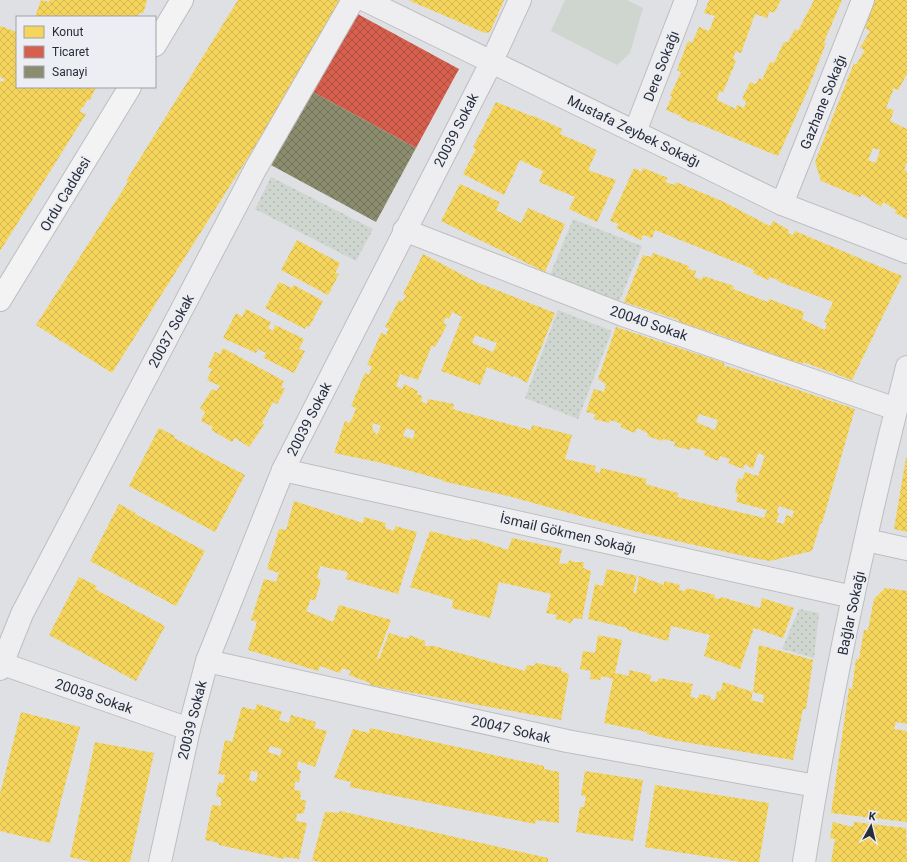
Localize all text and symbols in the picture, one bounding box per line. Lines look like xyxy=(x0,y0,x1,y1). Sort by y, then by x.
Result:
legend xyxy=(16,16,156,88)
text: Konut xyxy=(52,25,83,39)
street label: Dere Sokağı xyxy=(640,28,682,104)
text: Ticaret xyxy=(52,45,89,59)
street label: Gazhane Sokağı xyxy=(797,52,849,152)
text: Sanayi xyxy=(52,65,87,79)
street label: 20039 Sokak xyxy=(431,90,482,170)
street label: Mustafa Zeybek Sokağı xyxy=(565,92,703,170)
street label: Ordu Caddesi xyxy=(37,154,93,234)
street label: 20037 Sokak xyxy=(145,291,197,370)
street label: 20040 Sokak xyxy=(608,302,691,344)
street label: 20039 Sokak xyxy=(284,379,335,459)
street label: İsmail Gökmen Sokağı xyxy=(498,510,638,556)
street label: Bağlar Sokağı xyxy=(834,569,868,657)
street label: 20038 Sokak xyxy=(53,675,136,717)
street label: 20039 Sokak xyxy=(174,678,210,761)
street label: 20047 Sokak xyxy=(470,712,553,746)
north arrow xyxy=(851,806,891,846)
text: K xyxy=(868,810,878,824)

